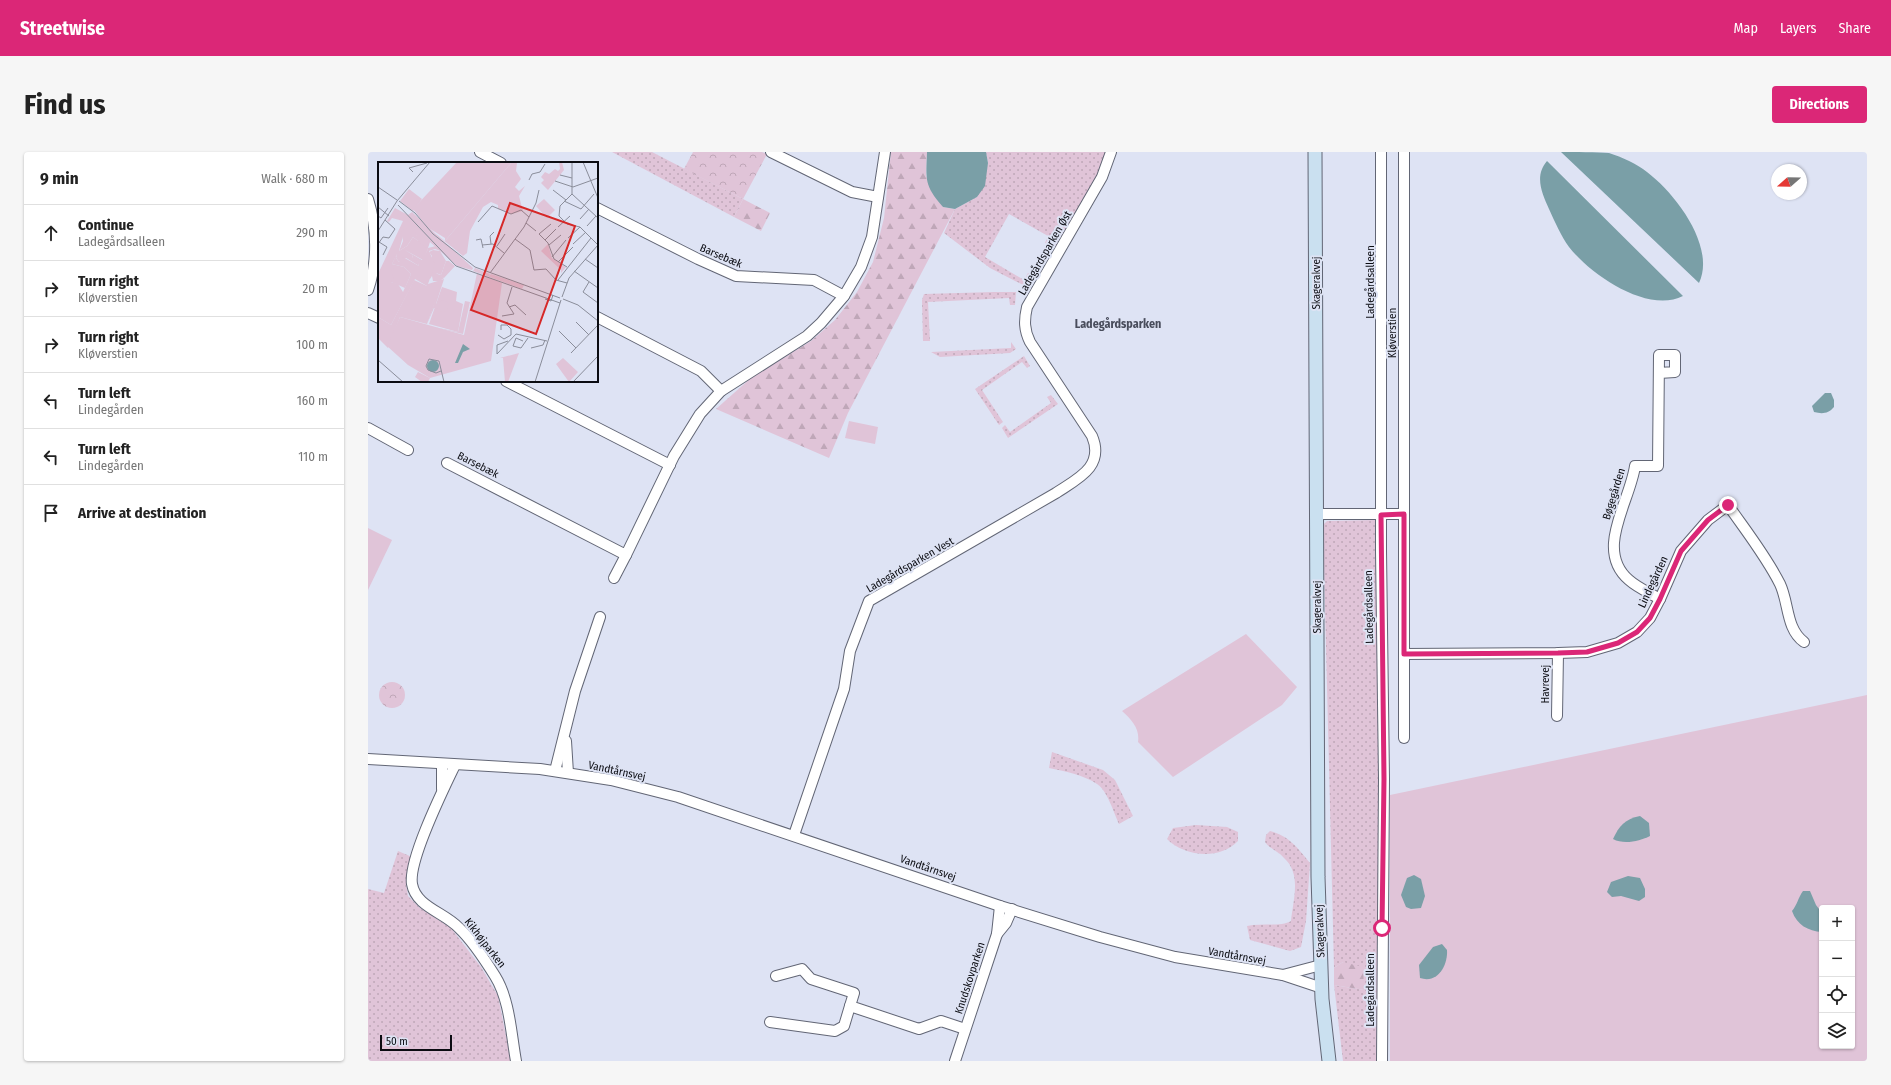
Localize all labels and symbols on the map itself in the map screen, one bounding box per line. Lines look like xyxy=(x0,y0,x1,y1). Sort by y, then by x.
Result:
inset map xyxy=(378,162,598,382)
north arrow xyxy=(1771,164,1807,200)
street label: Ladegårdsparken Øst xyxy=(1016,208,1075,297)
street label: Barsebæk xyxy=(698,241,745,271)
street label: Ladegårdsalleen xyxy=(1364,245,1377,319)
street label: Skagerakvej xyxy=(1310,256,1323,310)
street label: Kløverstien xyxy=(1386,308,1399,358)
district label: Ladegårdsparken xyxy=(1075,317,1161,331)
street label: Barsebæk xyxy=(455,449,502,481)
street label: Bøgegården xyxy=(1600,467,1628,521)
route end xyxy=(1719,496,1737,514)
street label: Ladegårdsparken Vest xyxy=(864,534,956,595)
street label: Lindegården xyxy=(1635,554,1671,610)
street label: Ladegårdsalleen xyxy=(1362,570,1376,644)
street label: Skagerakvej xyxy=(1311,580,1324,634)
street label: Havrevej xyxy=(1539,664,1552,703)
street label: Vandtårnsvej xyxy=(587,759,647,783)
street label: Vandtårnsvej xyxy=(898,852,958,884)
street label: Skagerakvej xyxy=(1313,904,1327,958)
street label: Kikhøjparken xyxy=(462,916,508,970)
route start xyxy=(1373,919,1391,937)
street label: Knudskovparken xyxy=(952,940,988,1016)
street label: Vandtårnsvej xyxy=(1207,945,1267,968)
street label: Ladegårdsalleen xyxy=(1364,953,1377,1027)
scale bar xyxy=(380,1033,452,1052)

